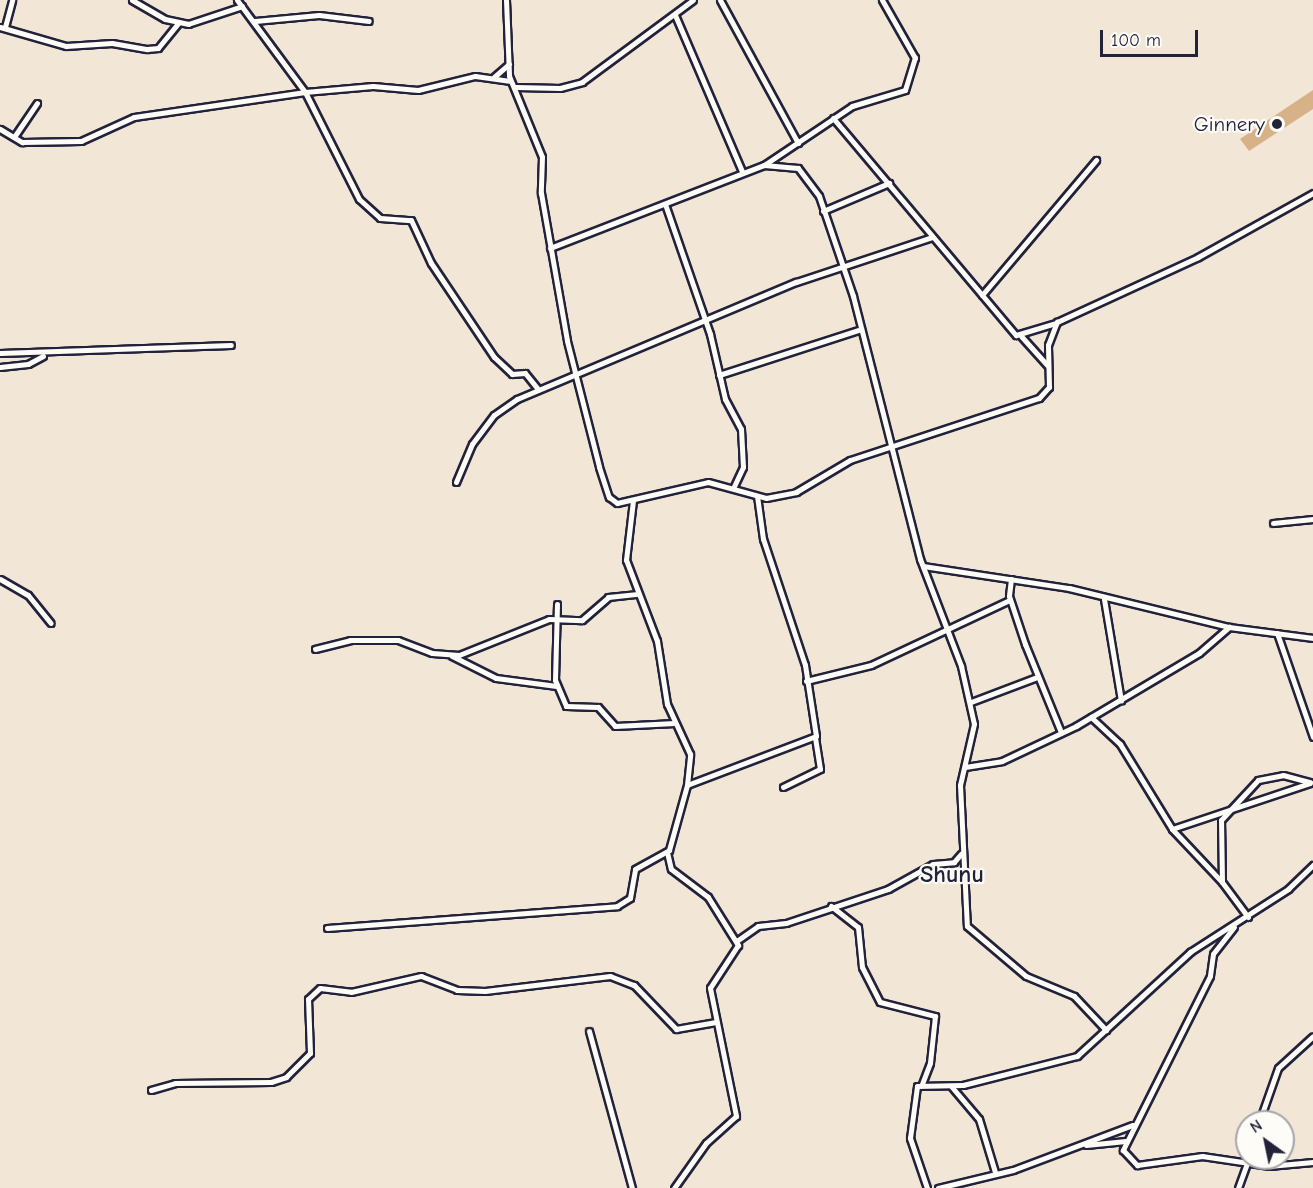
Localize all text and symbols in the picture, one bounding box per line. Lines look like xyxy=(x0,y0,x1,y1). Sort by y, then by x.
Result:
scale bar xyxy=(1103,18,1200,56)
text: 100 m xyxy=(1111,30,1161,51)
place label: Ginnery xyxy=(1194,111,1265,137)
marker: Ginnery xyxy=(1270,117,1284,131)
district label: Shunu xyxy=(920,861,984,889)
north arrow xyxy=(1235,1110,1295,1170)
text: N xyxy=(1247,1116,1266,1137)

